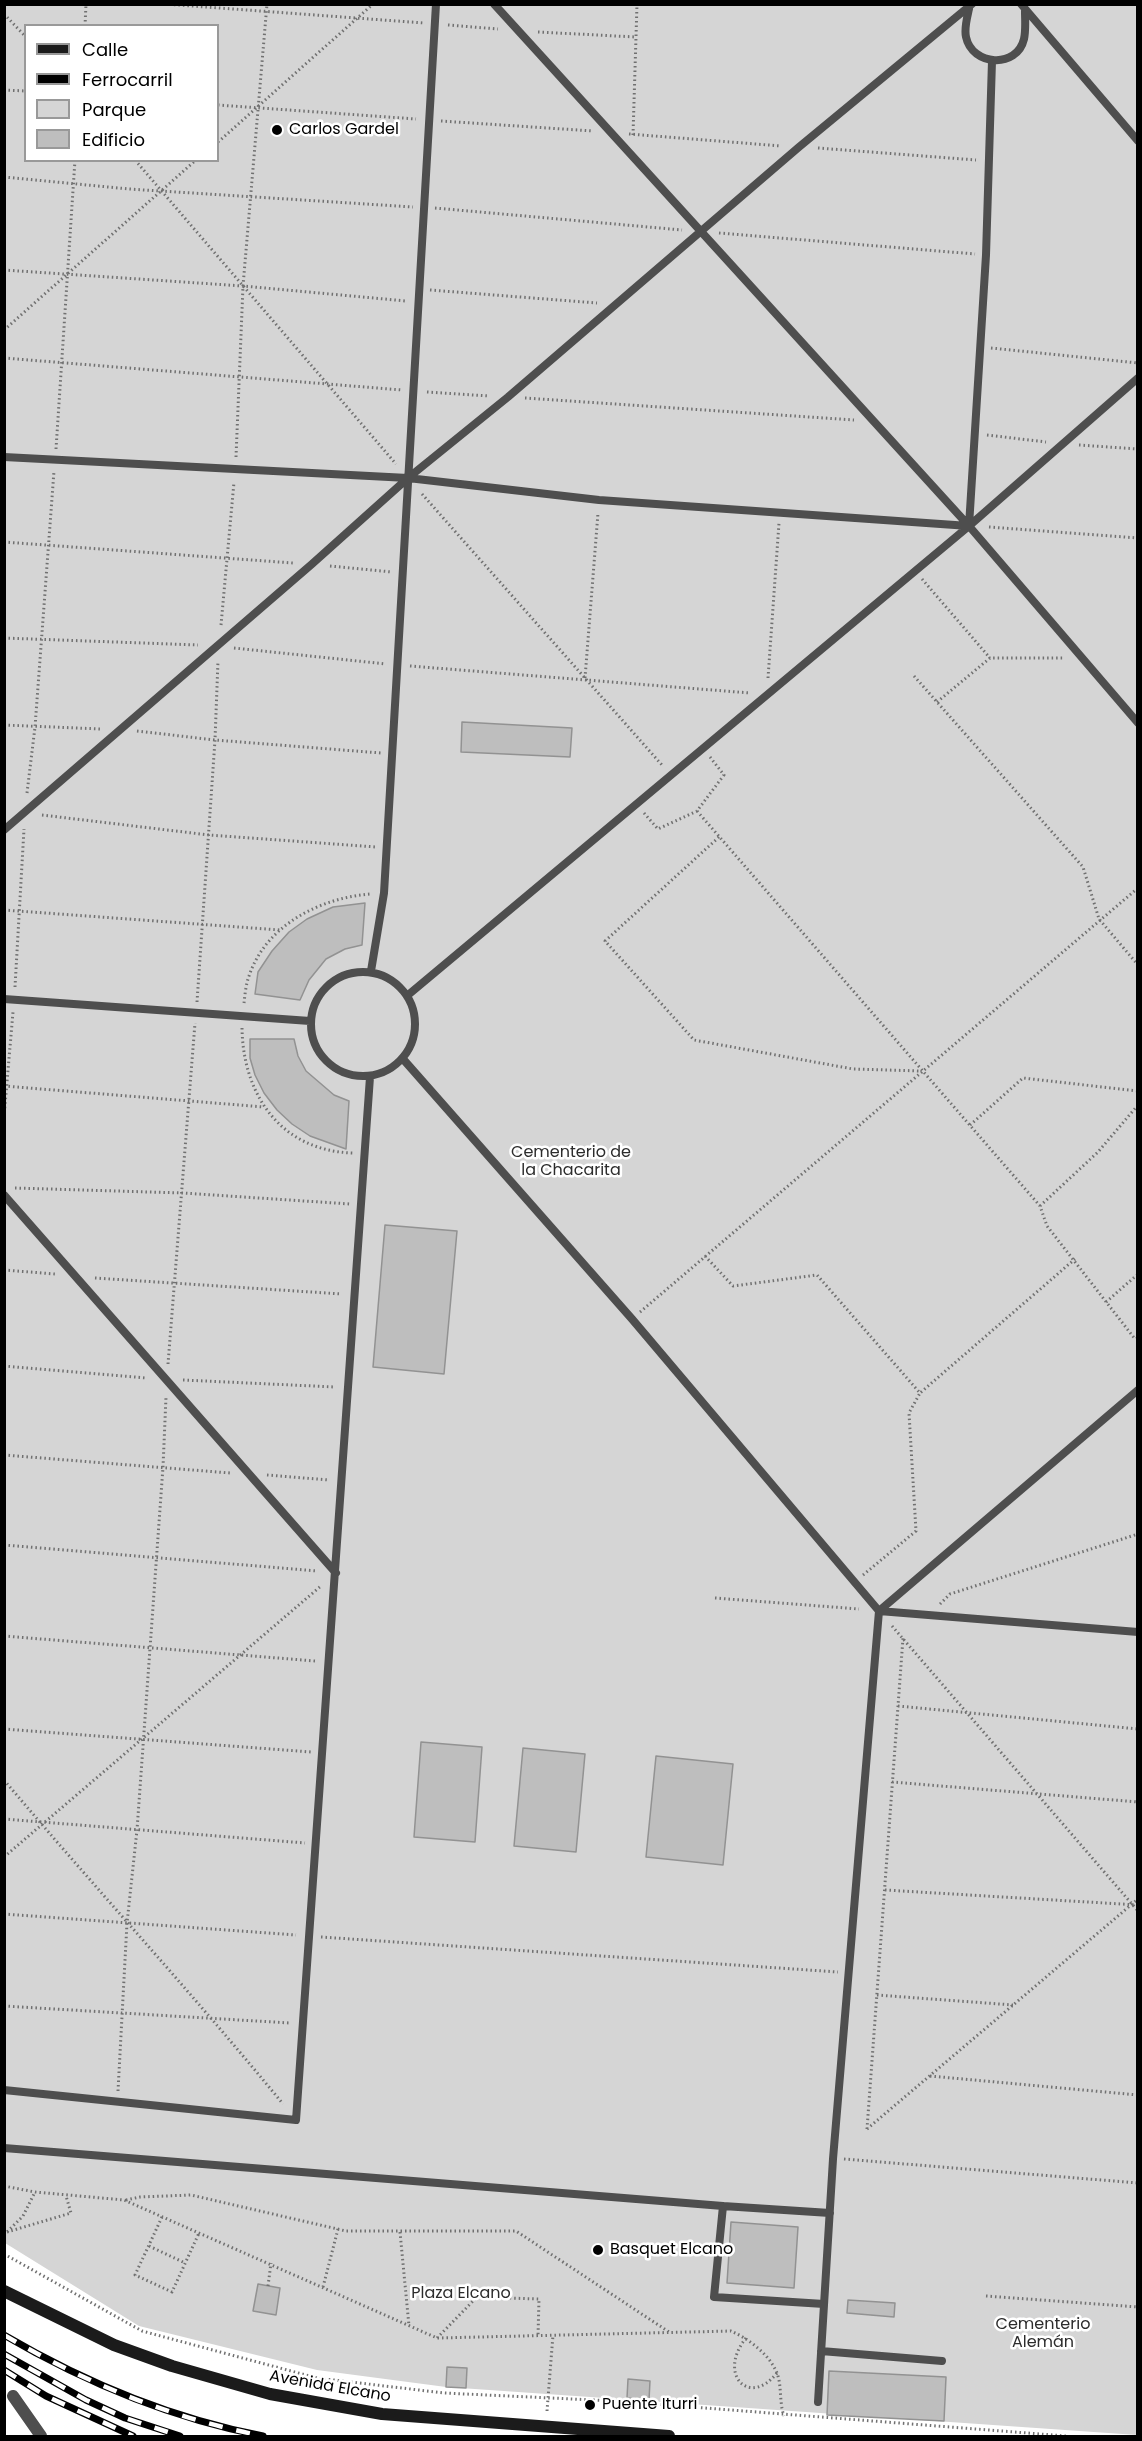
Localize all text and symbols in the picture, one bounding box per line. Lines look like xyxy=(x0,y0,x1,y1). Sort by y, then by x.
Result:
legend xyxy=(24,24,219,162)
text: Calle xyxy=(82,37,128,62)
text: Ferrocarril xyxy=(82,67,173,92)
text: Parque xyxy=(82,97,146,122)
place label: Carlos Gardel xyxy=(289,120,399,140)
marker: Carlos Gardel xyxy=(270,123,284,137)
text: Edificio xyxy=(82,127,145,152)
park label: Cementerio de la Chacarita xyxy=(511,1143,631,1181)
place label: Basquet Elcano xyxy=(610,2240,733,2260)
marker: Basquet Elcano xyxy=(591,2243,605,2257)
park label: Plaza Elcano xyxy=(411,2284,511,2304)
park label: Cementerio Alemán xyxy=(996,2315,1090,2353)
street label: Avenida Elcano xyxy=(268,2367,392,2407)
place label: Puente Iturri xyxy=(602,2395,698,2415)
marker: Puente Iturri xyxy=(583,2398,597,2412)

